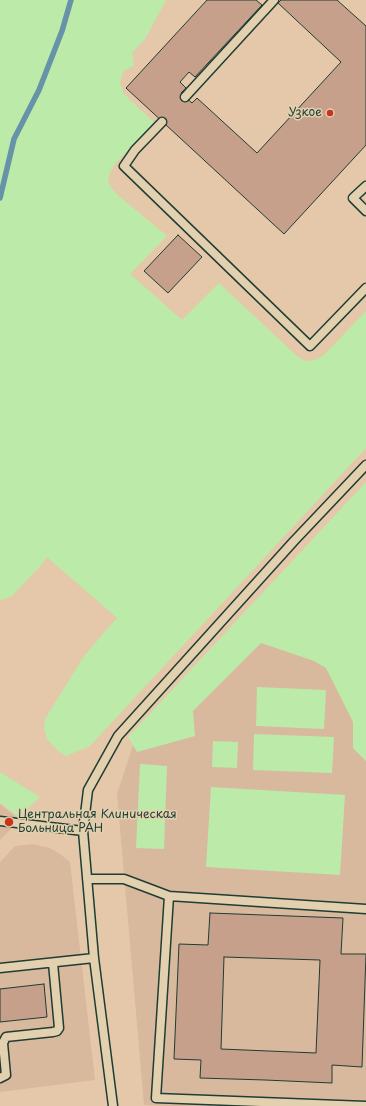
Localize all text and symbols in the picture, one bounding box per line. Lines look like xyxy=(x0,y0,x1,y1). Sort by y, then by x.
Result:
place label: Узкое xyxy=(288,106,322,120)
marker: Узкое xyxy=(325,108,335,118)
place label: Центральная Клиническая Больница РАН xyxy=(18,808,177,836)
marker: Центральная Клиническая Больница РАН xyxy=(3,816,15,828)

